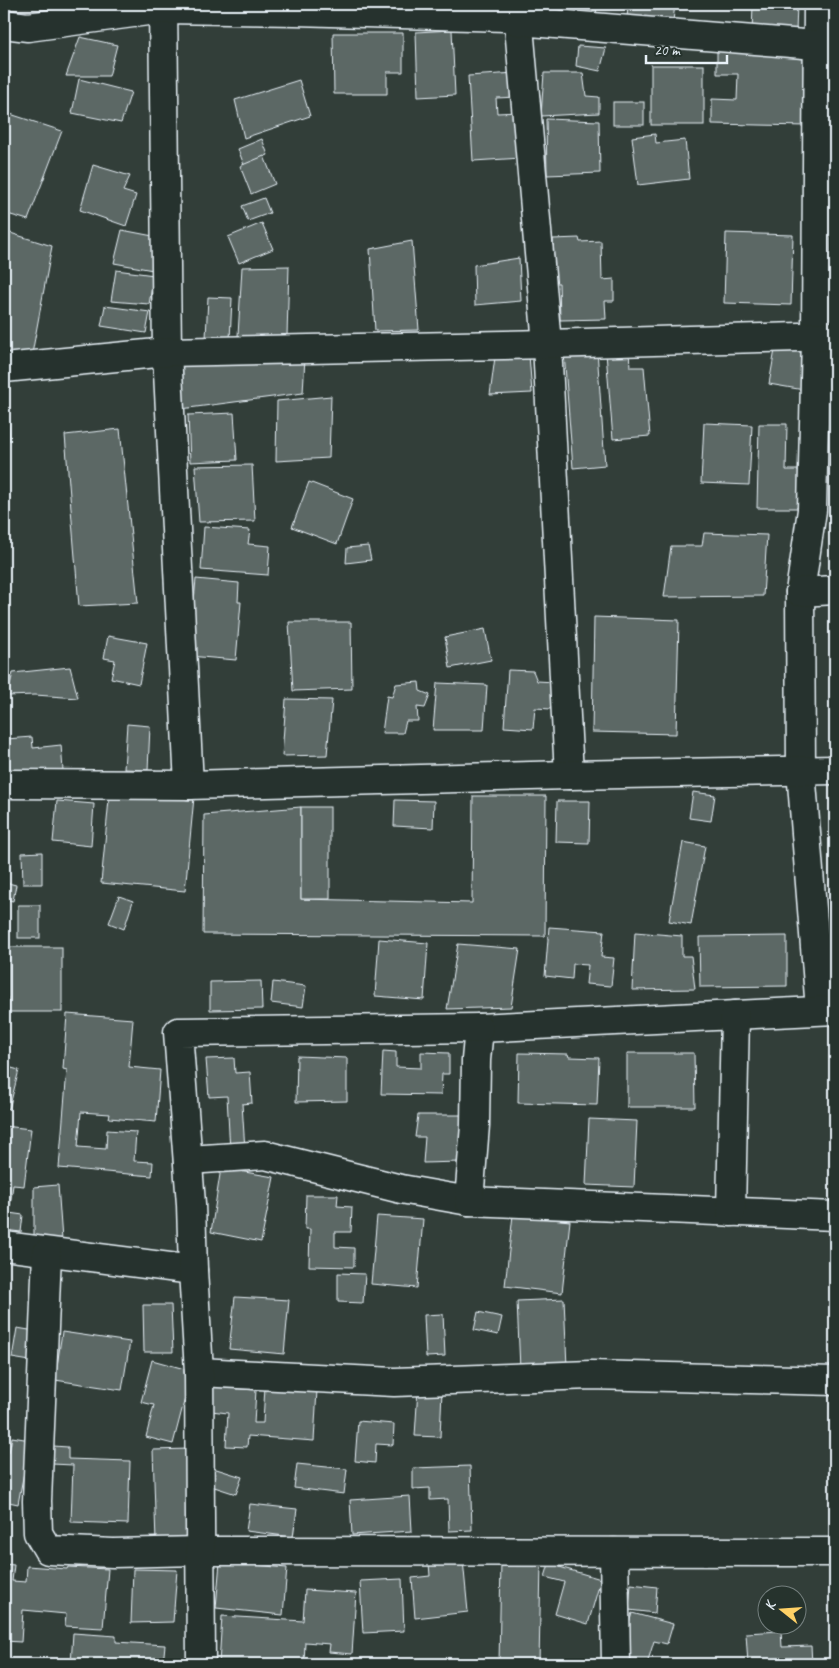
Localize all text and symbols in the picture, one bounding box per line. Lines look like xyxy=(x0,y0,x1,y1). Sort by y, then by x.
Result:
scale bar xyxy=(646,32,728,64)
text: 20 m xyxy=(654,41,681,60)
north arrow xyxy=(756,1586,806,1636)
text: K xyxy=(761,1598,780,1612)

